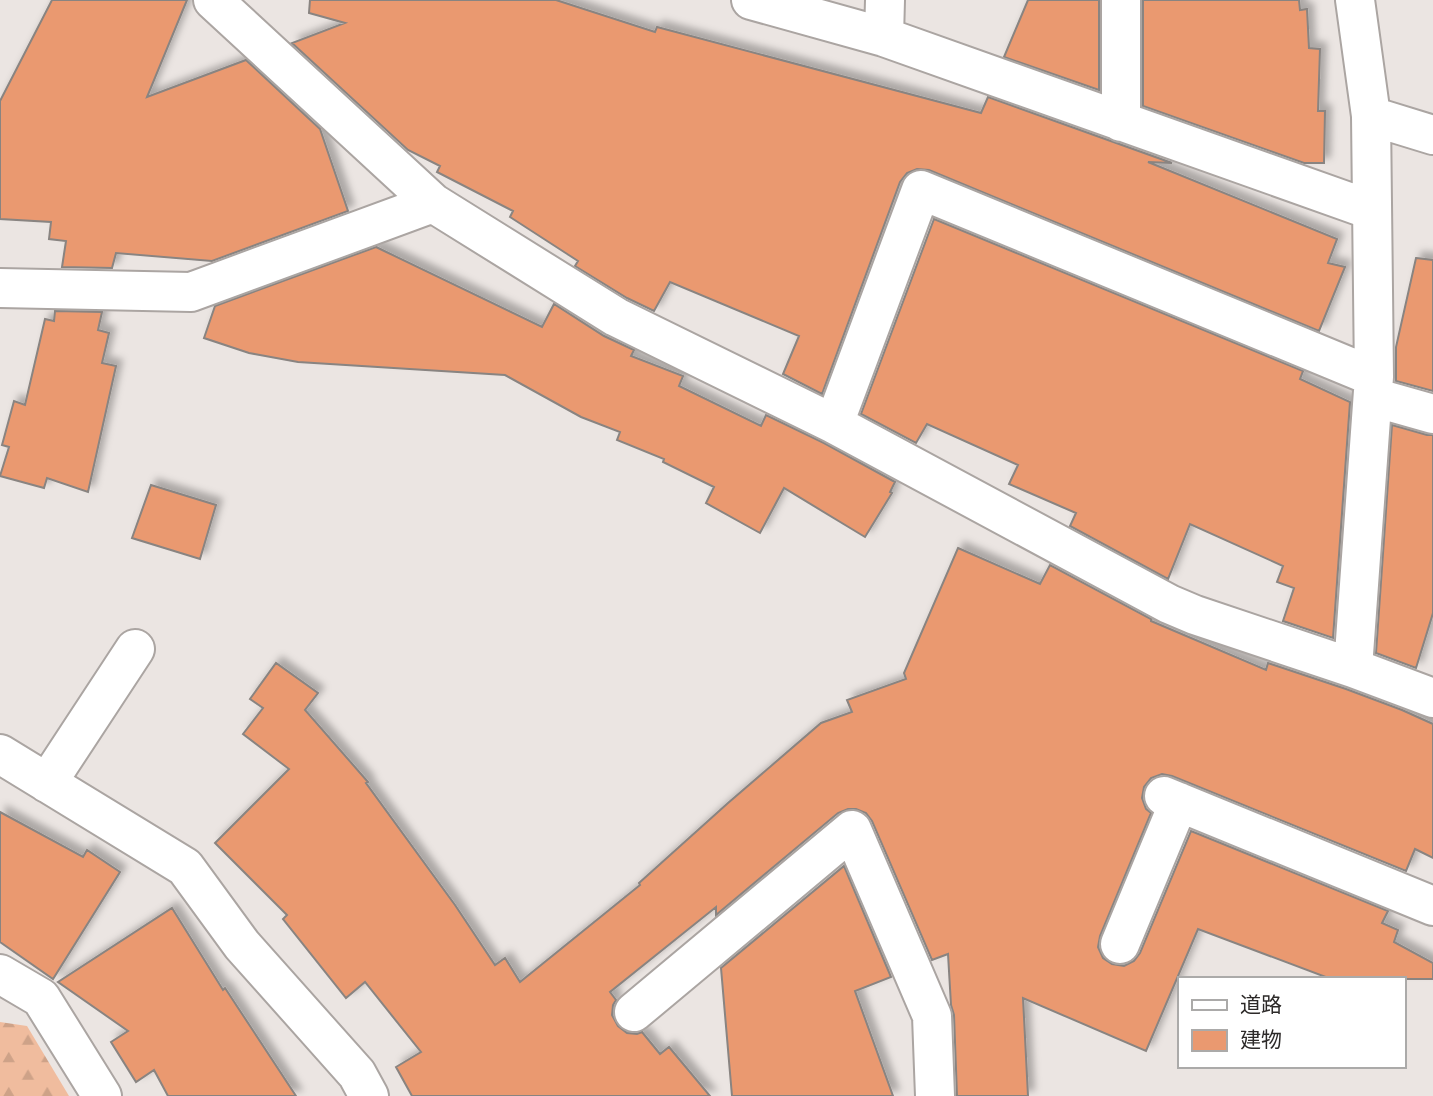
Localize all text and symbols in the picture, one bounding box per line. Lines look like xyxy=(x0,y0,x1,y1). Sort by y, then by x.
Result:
legend xyxy=(1178,977,1405,1068)
text: 道路 xyxy=(1240,992,1282,1017)
text: 建物 xyxy=(1240,1027,1282,1052)

